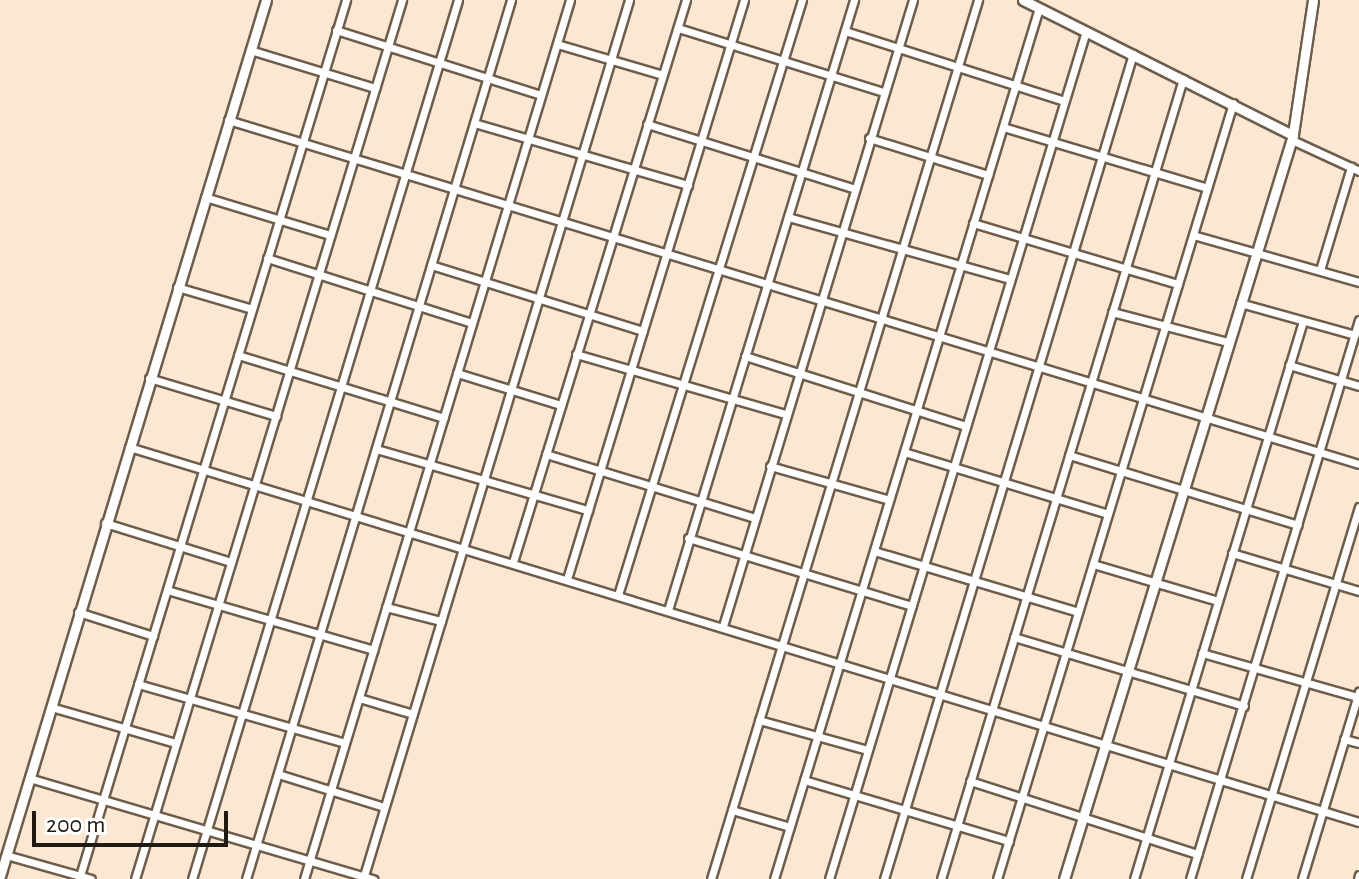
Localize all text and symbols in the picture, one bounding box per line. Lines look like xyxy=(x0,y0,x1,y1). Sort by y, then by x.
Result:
scale bar xyxy=(36,795,232,845)
text: 200 m xyxy=(46,813,105,837)

